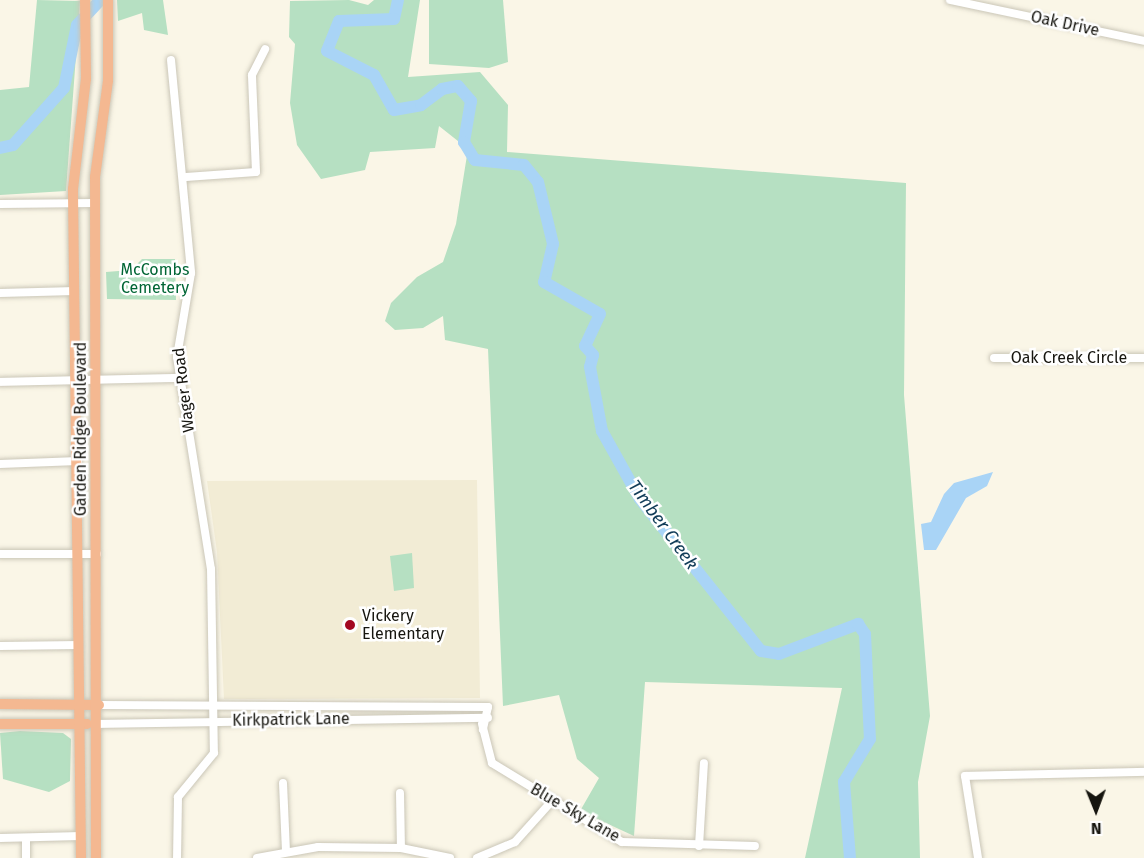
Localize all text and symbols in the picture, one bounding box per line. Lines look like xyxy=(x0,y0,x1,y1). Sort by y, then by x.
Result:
street label: Oak Drive xyxy=(1029,7,1101,41)
park label: McCombs Cemetery xyxy=(121,260,189,298)
street label: Garden Ridge Boulevard xyxy=(71,342,91,516)
street label: Wager Road xyxy=(169,346,199,434)
street label: Oak Creek Circle xyxy=(1011,348,1127,368)
water label: Timber Creek xyxy=(623,476,703,574)
place label: Vickery Elementary xyxy=(362,606,444,644)
marker: Vickery Elementary xyxy=(343,618,357,632)
street label: Kirkpatrick Lane xyxy=(232,709,350,731)
street label: Blue Sky Lane xyxy=(527,780,623,846)
north arrow xyxy=(1066,780,1126,840)
text: N xyxy=(1091,819,1102,838)

